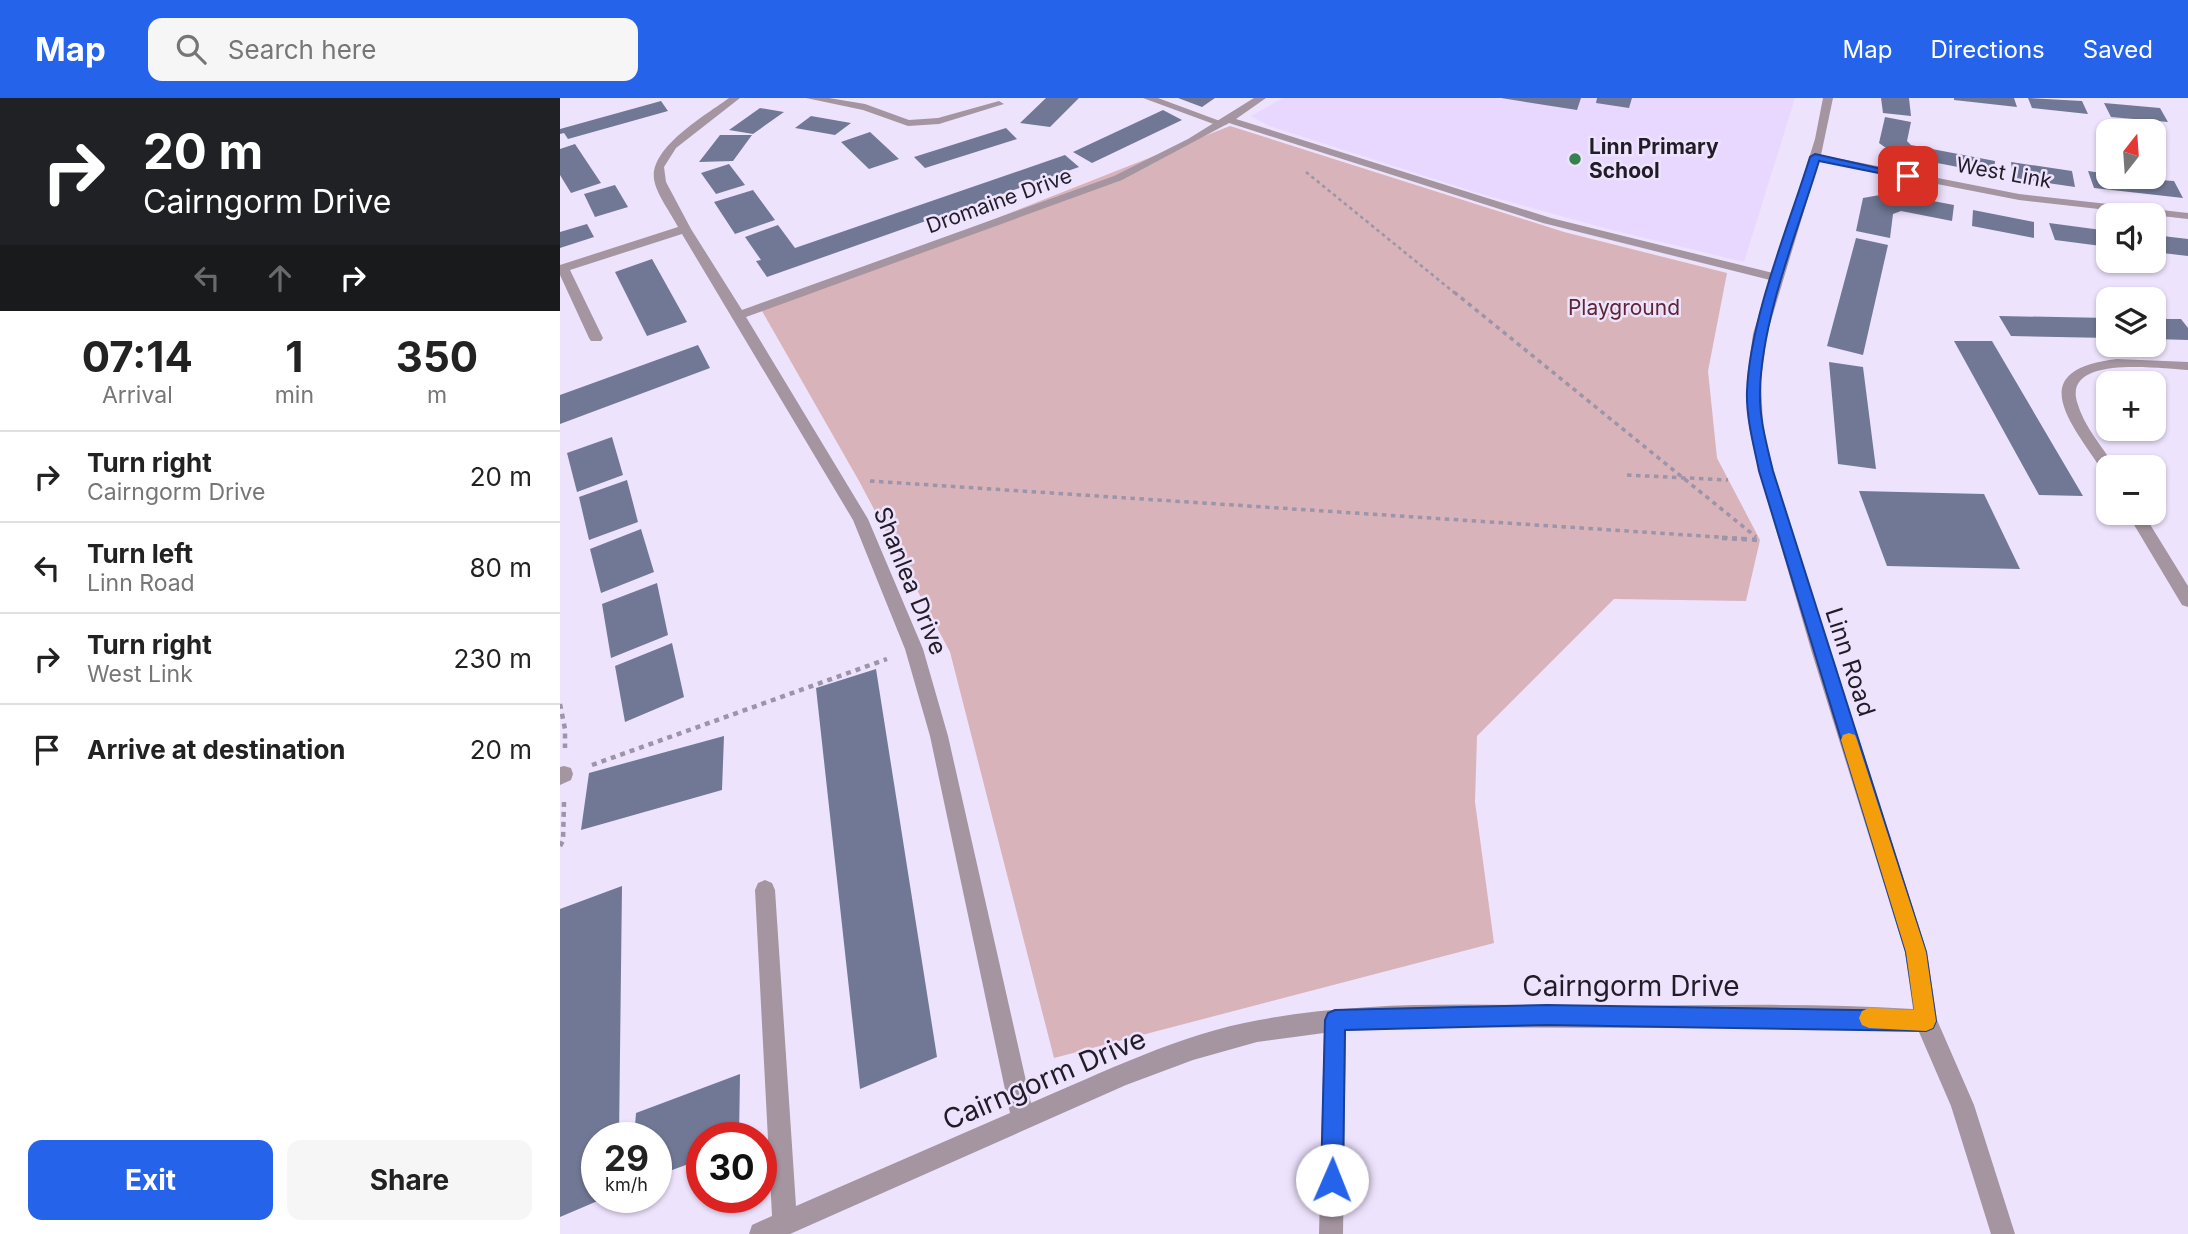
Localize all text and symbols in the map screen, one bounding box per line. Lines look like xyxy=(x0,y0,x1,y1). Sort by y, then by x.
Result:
search box xyxy=(148,18,638,81)
text: Map xyxy=(35,29,106,69)
icon: search xyxy=(172,30,210,68)
text: Search here xyxy=(228,34,376,65)
text: Map xyxy=(1843,35,1892,64)
text: Directions xyxy=(1930,35,2045,64)
text: Saved xyxy=(2083,35,2153,64)
north arrow xyxy=(2096,119,2166,189)
map controls xyxy=(2096,119,2166,525)
text: 20 m xyxy=(143,122,263,181)
icon: right xyxy=(28,126,119,217)
place label: Linn Primary School xyxy=(1589,134,1719,183)
pin xyxy=(1878,146,1938,206)
marker: Linn Primary School xyxy=(1567,151,1583,167)
street label: West Link xyxy=(1954,152,2054,193)
icon: arrive xyxy=(1889,157,1927,195)
street label: Dromaine Drive xyxy=(923,163,1075,238)
text: Cairngorm Drive xyxy=(143,182,391,221)
button: sound xyxy=(2096,203,2166,273)
icon: left xyxy=(188,259,226,297)
icon: ahead xyxy=(261,259,299,297)
icon: right xyxy=(334,259,372,297)
button: layers xyxy=(2096,287,2166,357)
park label: Playground xyxy=(1568,295,1680,320)
text: 07:14 xyxy=(82,331,193,382)
text: 1 xyxy=(285,331,303,382)
text: 350 xyxy=(396,331,478,382)
button: + xyxy=(2096,371,2166,441)
text: Arrival xyxy=(102,381,173,409)
text: min xyxy=(275,381,314,409)
text: m xyxy=(427,381,447,409)
text: Turn right xyxy=(87,447,212,478)
button: − xyxy=(2096,455,2166,525)
icon: right xyxy=(28,458,66,496)
text: 20 m xyxy=(470,461,532,492)
text: Cairngorm Drive xyxy=(87,478,266,506)
street label: Shanlea Drive xyxy=(868,503,953,659)
text: Turn left xyxy=(87,538,193,569)
icon: left xyxy=(28,549,66,587)
text: 80 m xyxy=(469,552,532,583)
text: Linn Road xyxy=(87,569,195,597)
street label: Linn Road xyxy=(1819,604,1882,720)
text: Turn right xyxy=(87,629,212,660)
icon: right xyxy=(28,640,66,678)
text: 230 m xyxy=(454,643,532,674)
text: West Link xyxy=(87,660,193,688)
icon: arrive xyxy=(28,731,66,769)
text: Arrive at destination xyxy=(87,734,346,765)
text: 20 m xyxy=(470,734,532,765)
street label: Cairngorm Drive xyxy=(1522,969,1740,1003)
street label: Cairngorm Drive xyxy=(937,1021,1151,1137)
speed limit sign: 30 xyxy=(686,1122,777,1213)
text: 29 xyxy=(604,1137,649,1179)
button: Exit xyxy=(28,1140,273,1220)
button: Share xyxy=(287,1140,532,1220)
position arrow xyxy=(1295,1143,1369,1217)
text: km/h xyxy=(605,1174,648,1195)

